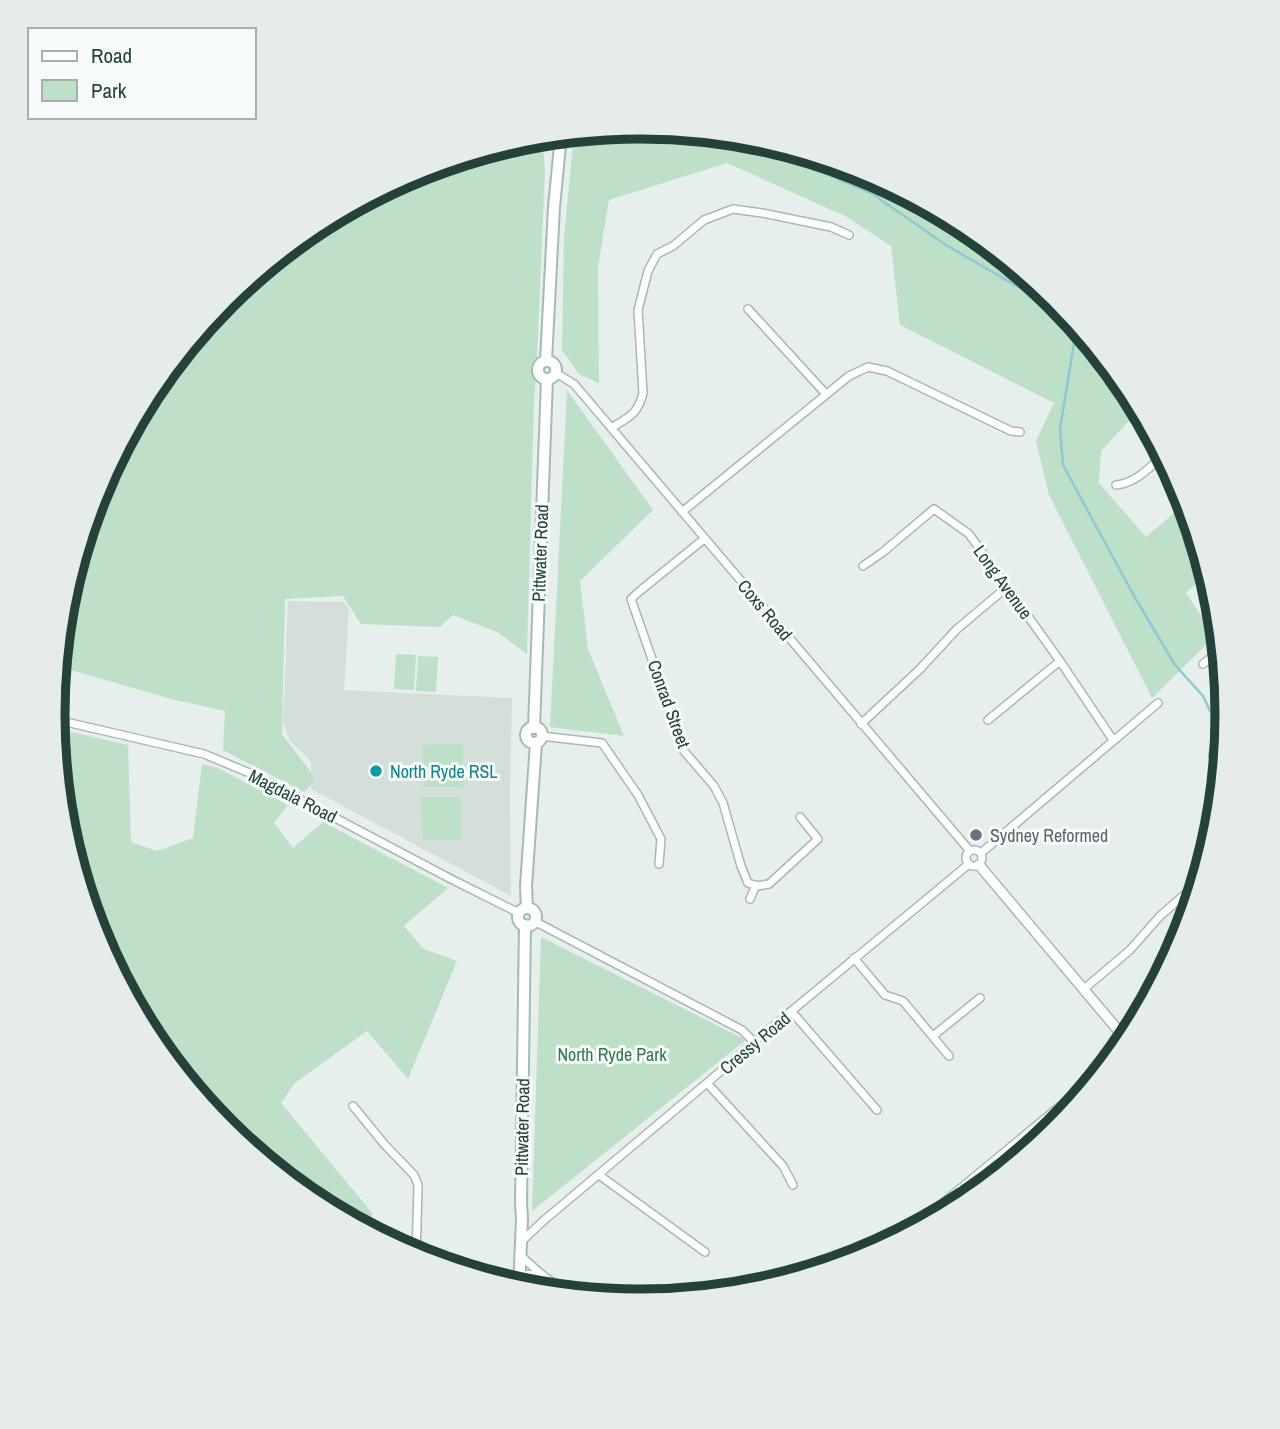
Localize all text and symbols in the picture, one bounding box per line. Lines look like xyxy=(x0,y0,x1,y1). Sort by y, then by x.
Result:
legend xyxy=(28,28,256,119)
text: Road xyxy=(91,41,132,70)
text: Park xyxy=(91,76,127,105)
street label: Pittwater Road xyxy=(526,504,554,602)
street label: Long Avenue xyxy=(968,540,1038,624)
street label: Coxs Road xyxy=(732,574,798,646)
street label: Conrad Street xyxy=(642,657,696,751)
place label: North Ryde RSL xyxy=(390,759,497,784)
street label: Magdala Road xyxy=(245,763,341,829)
marker: North Ryde RSL xyxy=(368,763,384,779)
place label: Sydney Reformed xyxy=(990,823,1108,848)
marker: Sydney Reformed xyxy=(968,827,984,843)
street label: Cressy Road xyxy=(714,1006,796,1080)
park label: North Ryde Park xyxy=(557,1042,667,1067)
street label: Pittwater Road xyxy=(509,1078,535,1176)

